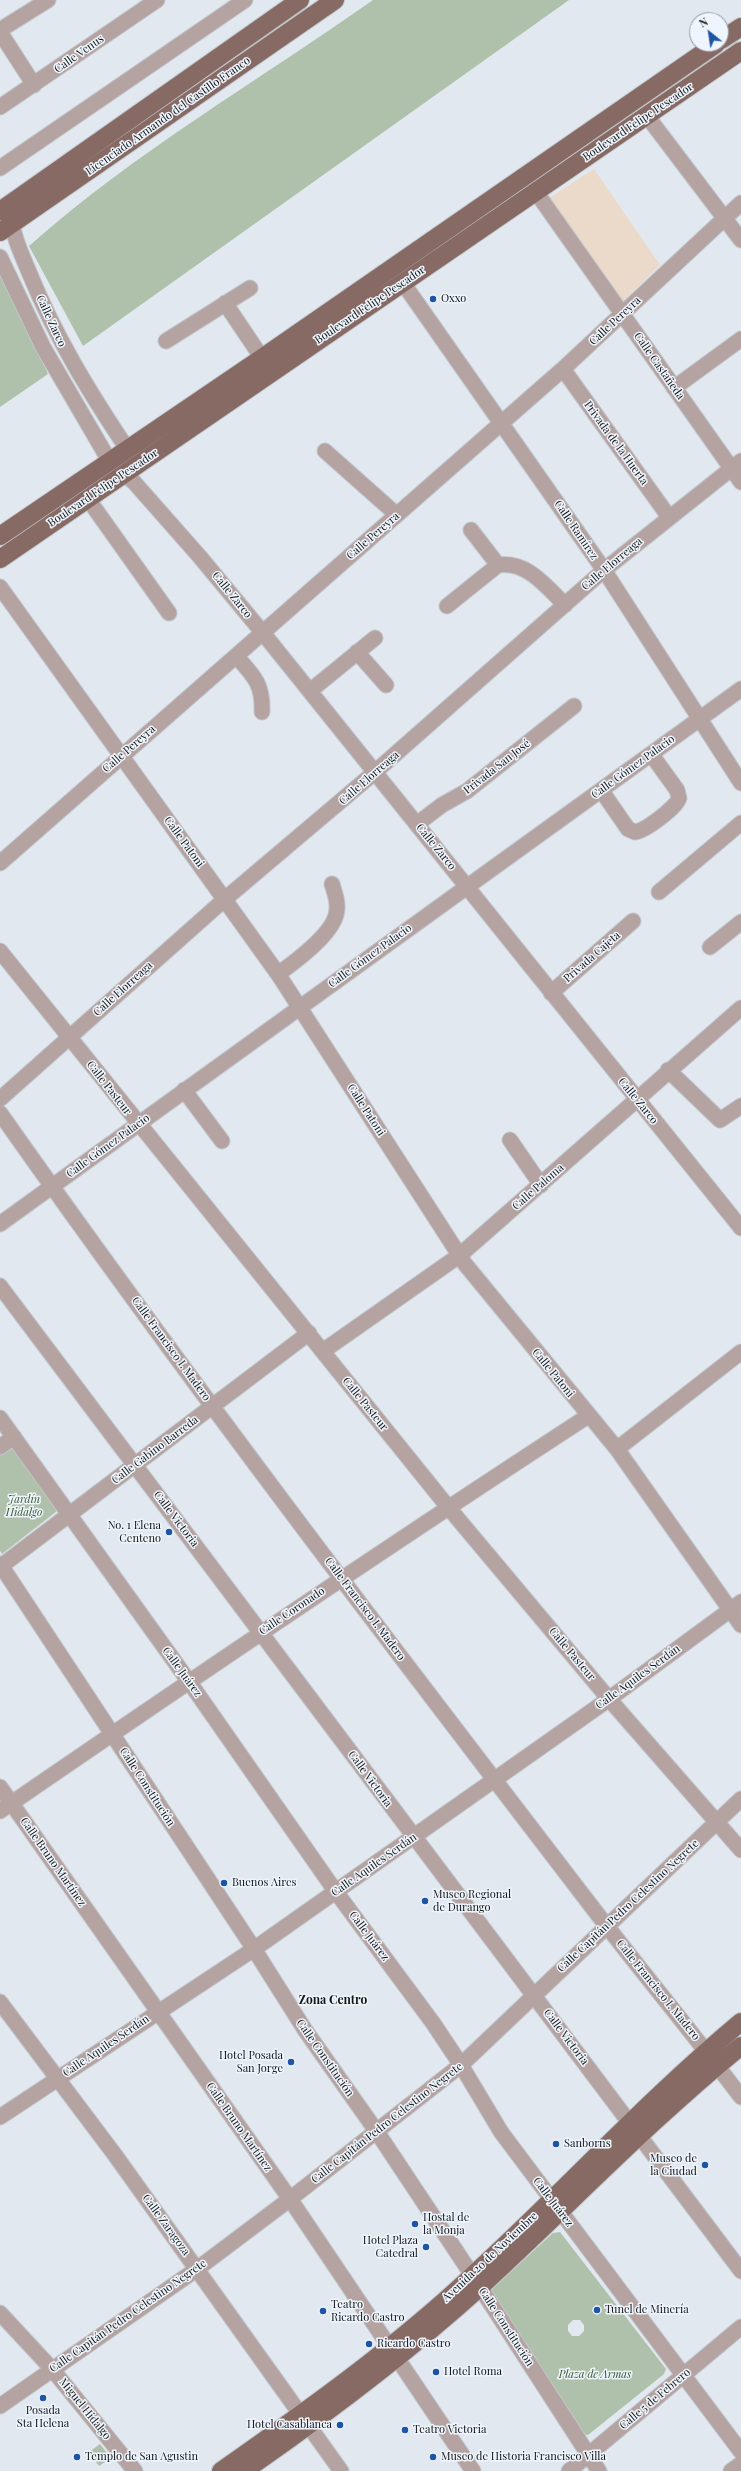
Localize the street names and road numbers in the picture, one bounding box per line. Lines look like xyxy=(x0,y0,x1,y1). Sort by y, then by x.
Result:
street label: Calle Venus xyxy=(52,32,106,76)
street label: Licenciado Armando del Castillo Franco xyxy=(83,54,253,178)
street label: Boulevard Felipe Pescador xyxy=(580,80,696,164)
street label: Boulevard Felipe Pescador xyxy=(312,263,428,347)
street label: Calle Zarco xyxy=(33,293,69,349)
street label: Calle Pereyra xyxy=(587,294,643,348)
street label: Calle Castañeda xyxy=(631,330,687,402)
street label: Privada de la Huerta xyxy=(581,398,651,488)
street label: Boulevard Felipe Pescador xyxy=(45,446,161,530)
street label: Calle Ramírez xyxy=(551,498,601,562)
street label: Calle Pereyra xyxy=(344,510,402,562)
street label: Calle Elorreaga xyxy=(579,535,645,593)
street label: Calle Zarco xyxy=(209,569,255,621)
street label: Calle Pereyra xyxy=(100,723,158,775)
street label: Calle Gómez Palacio xyxy=(589,732,677,802)
street label: Privada San José xyxy=(461,737,533,797)
street label: Calle Elorreaga xyxy=(336,748,402,808)
street label: Calle Patoni xyxy=(161,814,207,870)
street label: Calle Zarco xyxy=(413,821,459,873)
street label: Calle Gómez Palacio xyxy=(326,921,414,991)
street label: Privada Cajeta xyxy=(561,929,623,985)
street label: Calle Elorreaga xyxy=(91,959,155,1019)
street label: Calle Pasteur xyxy=(84,1058,134,1118)
street label: Calle Zarco xyxy=(615,1075,661,1127)
street label: Calle Patoni xyxy=(344,1082,388,1138)
street label: Calle Gómez Palacio xyxy=(64,1111,152,1181)
street label: Calle Paloma xyxy=(510,1161,566,1213)
street label: Calle Francisco I. Madero xyxy=(129,1294,213,1404)
street label: Calle Patoni xyxy=(529,1346,577,1400)
street label: Calle Pasteur xyxy=(339,1375,391,1433)
street label: Calle Gabino Barreda xyxy=(109,1413,201,1487)
street label: Calle Victoria xyxy=(151,1489,201,1549)
street label: Calle Francisco I. Madero xyxy=(322,1555,408,1663)
street label: Calle Coronado xyxy=(257,1584,327,1638)
street label: Calle Pasteur xyxy=(546,1625,598,1683)
street label: Calle Aquiles Serdán xyxy=(593,1642,683,1712)
street label: Calle Juárez xyxy=(160,1645,204,1699)
street label: Calle Constitución xyxy=(117,1745,177,1829)
street label: Calle Victoria xyxy=(345,1748,395,1810)
street label: Calle Bruno Martínez xyxy=(17,1815,89,1909)
street label: Calle Aquiles Serdán xyxy=(329,1831,419,1899)
street label: Calle Capitán Pedro Celestino Negrete xyxy=(555,1837,701,1975)
street label: Calle Juárez xyxy=(346,1909,392,1963)
street label: Calle Francisco I. Madero xyxy=(613,1937,703,2043)
street label: Calle Victoria xyxy=(541,2007,591,2067)
street label: Calle Aquiles Serdán xyxy=(60,2012,152,2080)
street label: Calle Constitución xyxy=(293,2017,357,2099)
street label: Calle Capitán Pedro Celestino Negrete xyxy=(309,2060,465,2186)
street label: Calle Bruno Martínez xyxy=(203,2080,275,2174)
street label: Calle Juárez xyxy=(530,2175,576,2229)
street label: Calle Zaragoza xyxy=(139,2192,193,2258)
street label: Avenida 20 de Noviembre xyxy=(440,2209,540,2305)
street label: Calle Capitán Pedro Celestino Negrete xyxy=(47,2257,209,2375)
street label: Calle Constitución xyxy=(476,2285,536,2369)
street label: Calle 5 de Febrero xyxy=(617,2366,693,2432)
street label: Miguel Hidalgo xyxy=(56,2376,114,2442)

